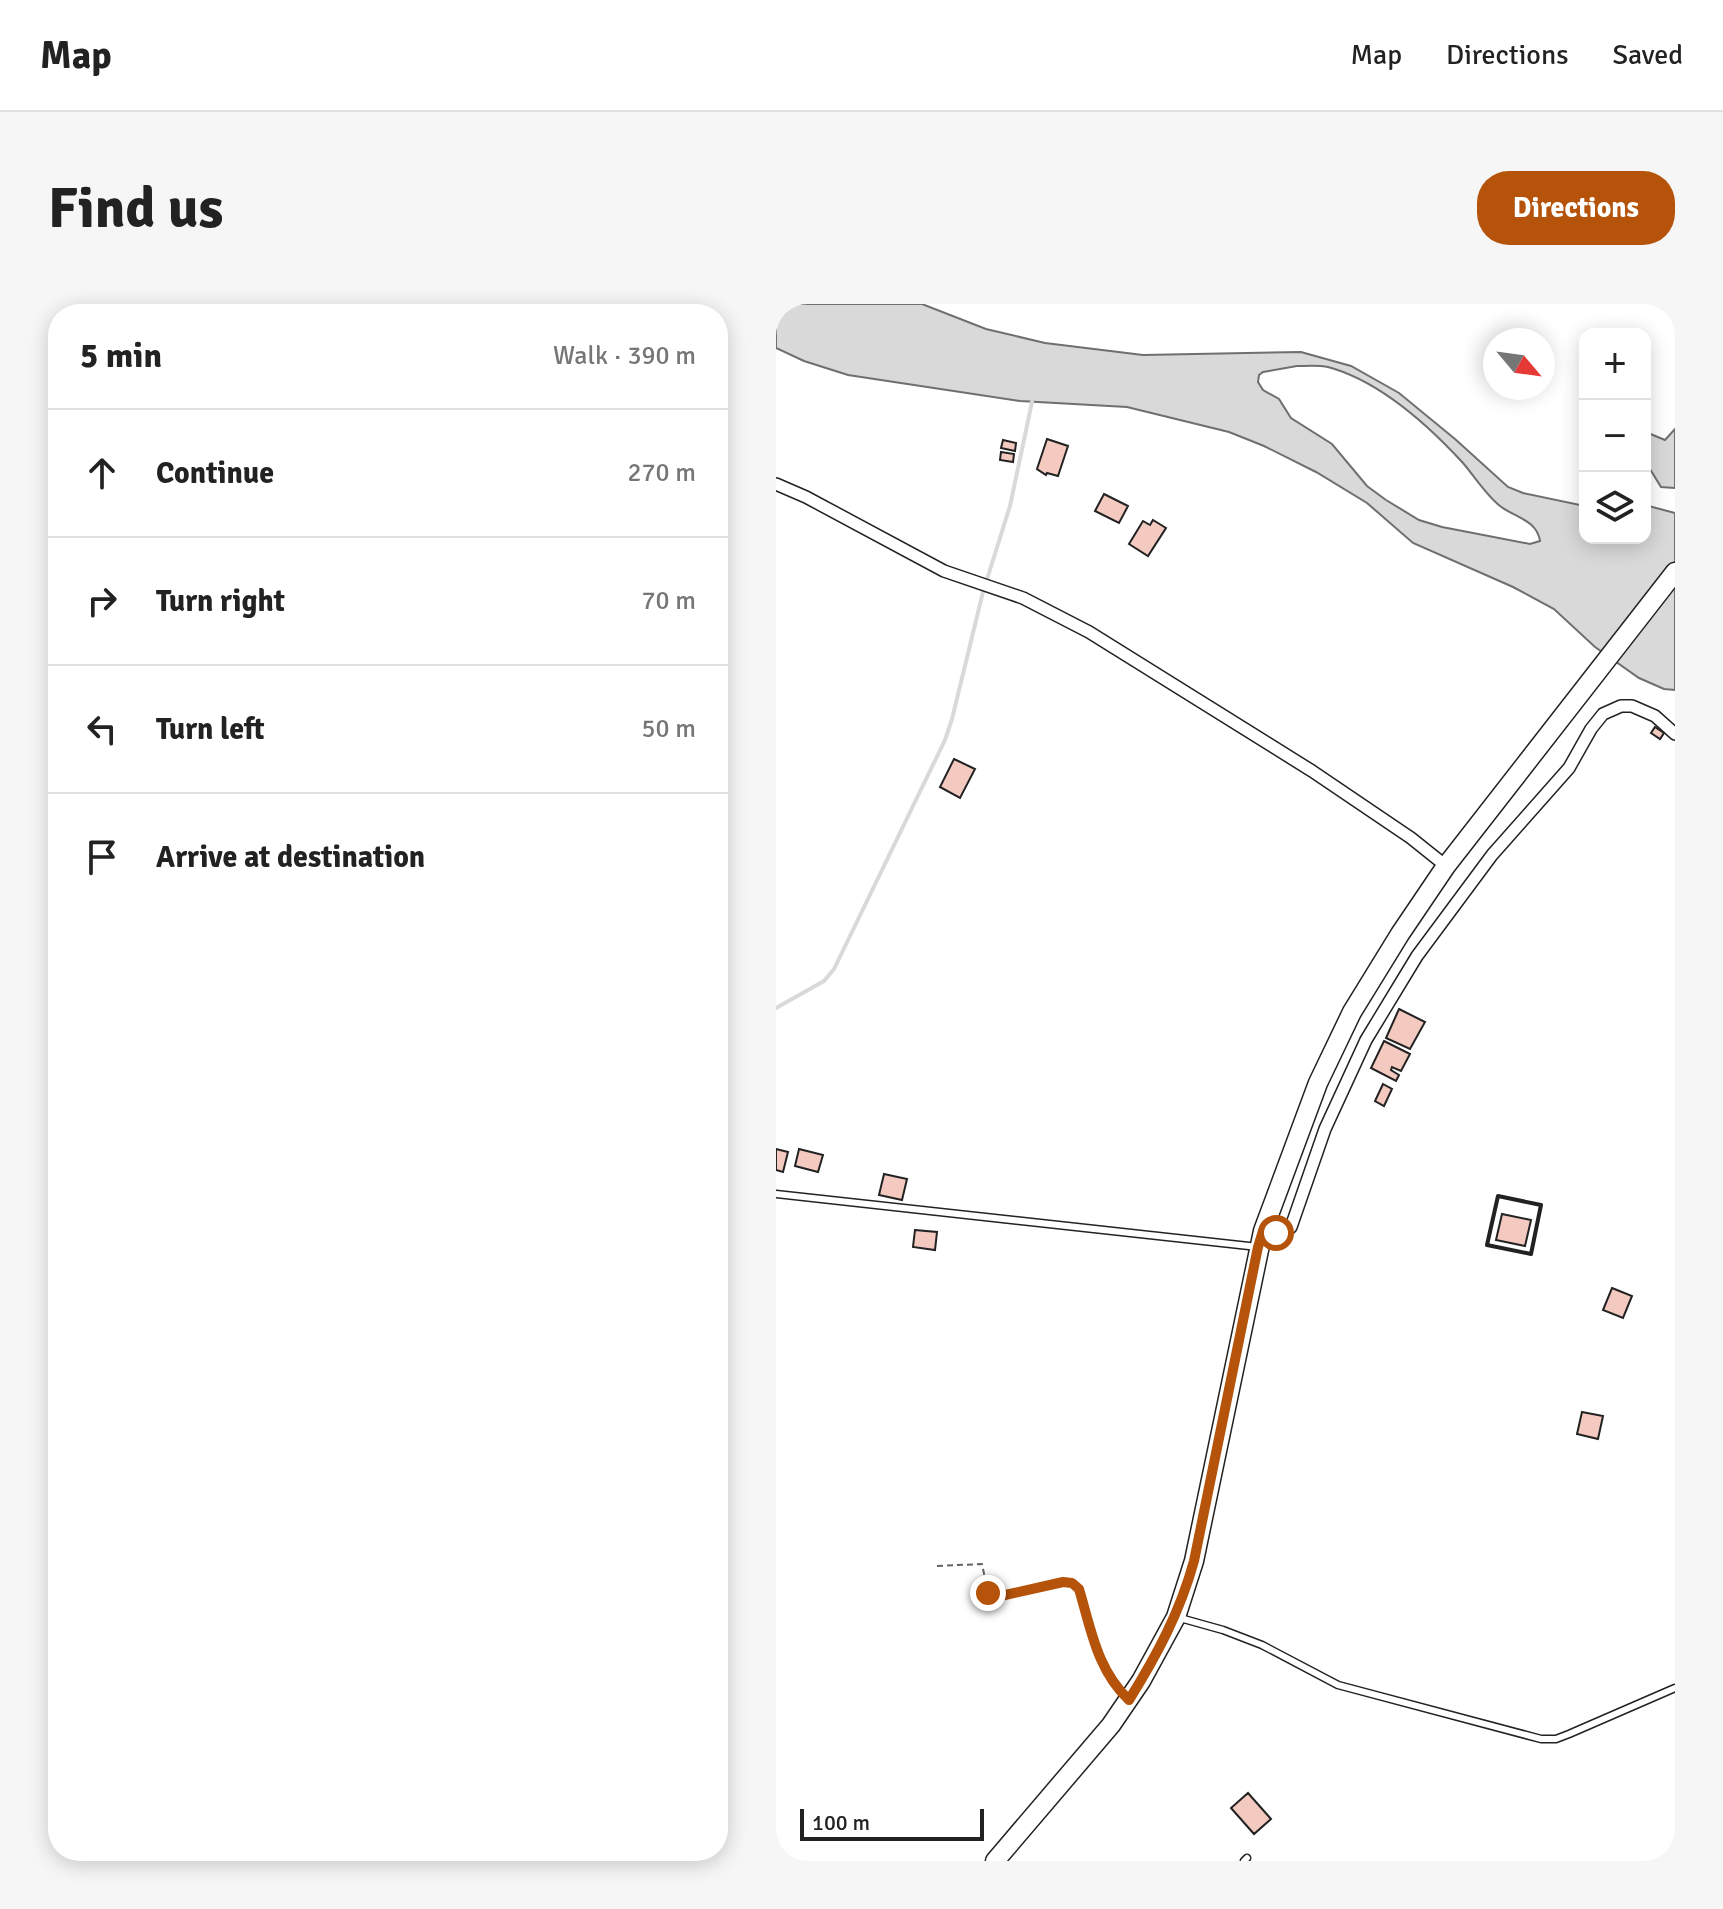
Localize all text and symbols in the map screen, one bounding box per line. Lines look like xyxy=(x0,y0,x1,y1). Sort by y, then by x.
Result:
text: Map xyxy=(40,32,112,79)
text: Map xyxy=(1350,38,1402,72)
text: Directions xyxy=(1446,38,1568,72)
text: Saved xyxy=(1612,38,1683,72)
button: Directions xyxy=(1477,171,1675,245)
text: Find us xyxy=(48,174,223,243)
north arrow xyxy=(1483,328,1555,400)
map controls xyxy=(1579,328,1651,544)
button: + xyxy=(1579,328,1651,400)
text: 5 min xyxy=(80,335,162,377)
text: Walk · 390 m xyxy=(553,340,696,372)
button: − xyxy=(1579,400,1651,472)
icon: ahead xyxy=(80,451,124,495)
text: Continue xyxy=(156,455,274,492)
text: 270 m xyxy=(627,457,696,489)
button: layers xyxy=(1579,472,1651,544)
icon: right xyxy=(80,579,124,623)
text: Turn right xyxy=(156,583,285,620)
text: 70 m xyxy=(641,585,696,617)
icon: left xyxy=(80,707,124,751)
text: Turn left xyxy=(156,711,265,748)
text: 50 m xyxy=(641,713,696,745)
icon: arrive xyxy=(80,835,124,879)
text: Arrive at destination xyxy=(156,839,425,876)
route start xyxy=(1258,1215,1294,1251)
route end xyxy=(970,1575,1006,1611)
scale bar xyxy=(800,1805,984,1841)
text: 100 m xyxy=(812,1809,870,1836)

